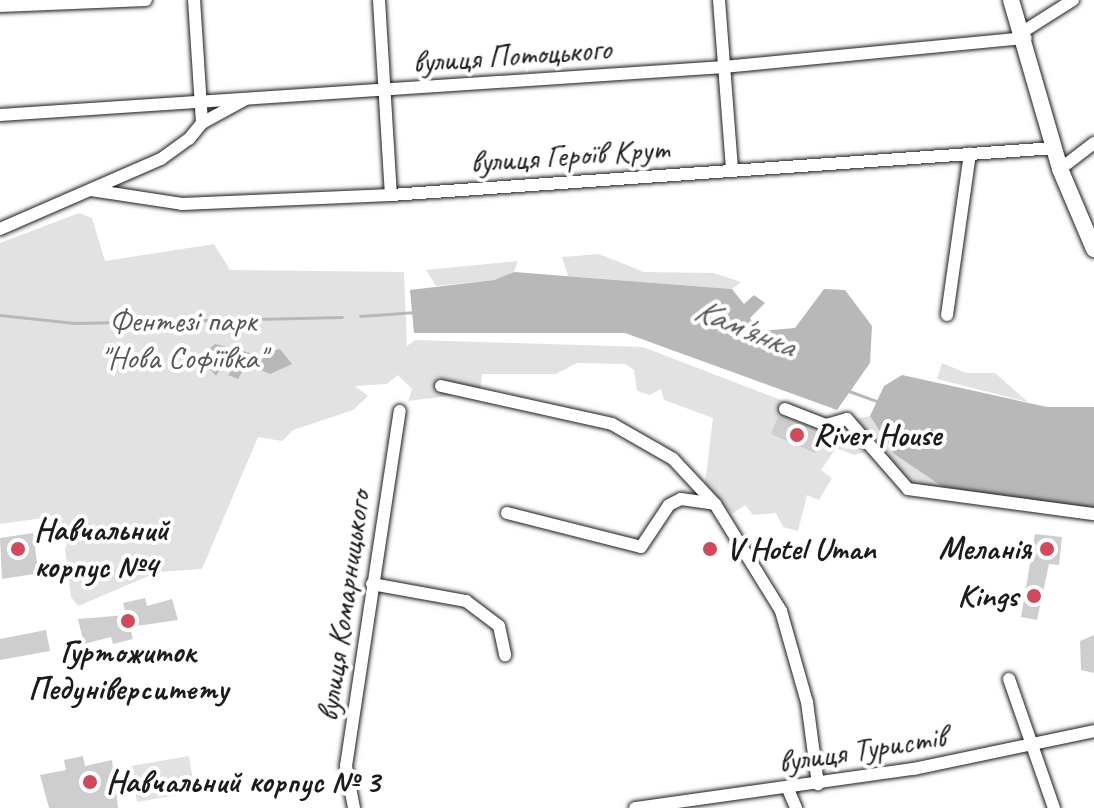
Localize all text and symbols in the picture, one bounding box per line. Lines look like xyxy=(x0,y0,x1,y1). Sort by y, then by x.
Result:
street label: вулиця Потоцького xyxy=(411,30,613,82)
street label: вулиця Героїв Крут xyxy=(469,130,671,182)
water label: Кам'янка xyxy=(689,289,801,365)
park label: Фентезі парк "Нова Софіївка" xyxy=(100,303,266,378)
place label: River House xyxy=(813,416,941,454)
marker: River House xyxy=(788,426,806,444)
street label: вулиця Комарницького xyxy=(309,488,379,724)
place label: Навчальний корпус №4 xyxy=(34,512,169,587)
place label: V Hotel Uman xyxy=(726,530,878,568)
place label: Меланія xyxy=(938,530,1031,568)
marker: Навчальний корпус №4 xyxy=(9,540,27,558)
marker: V Hotel Uman xyxy=(701,540,719,558)
marker: Меланія xyxy=(1038,540,1056,558)
place label: Kings xyxy=(958,577,1018,615)
marker: Kings xyxy=(1025,587,1043,605)
marker: Гуртожиток Педуніверситету xyxy=(119,612,137,630)
place label: Гуртожиток Педуніверситету xyxy=(28,634,228,709)
street label: вулиця Туристів xyxy=(776,718,948,782)
place label: Навчальний корпус № 3 xyxy=(106,763,380,801)
marker: Навчальний корпус № 3 xyxy=(81,773,99,791)

